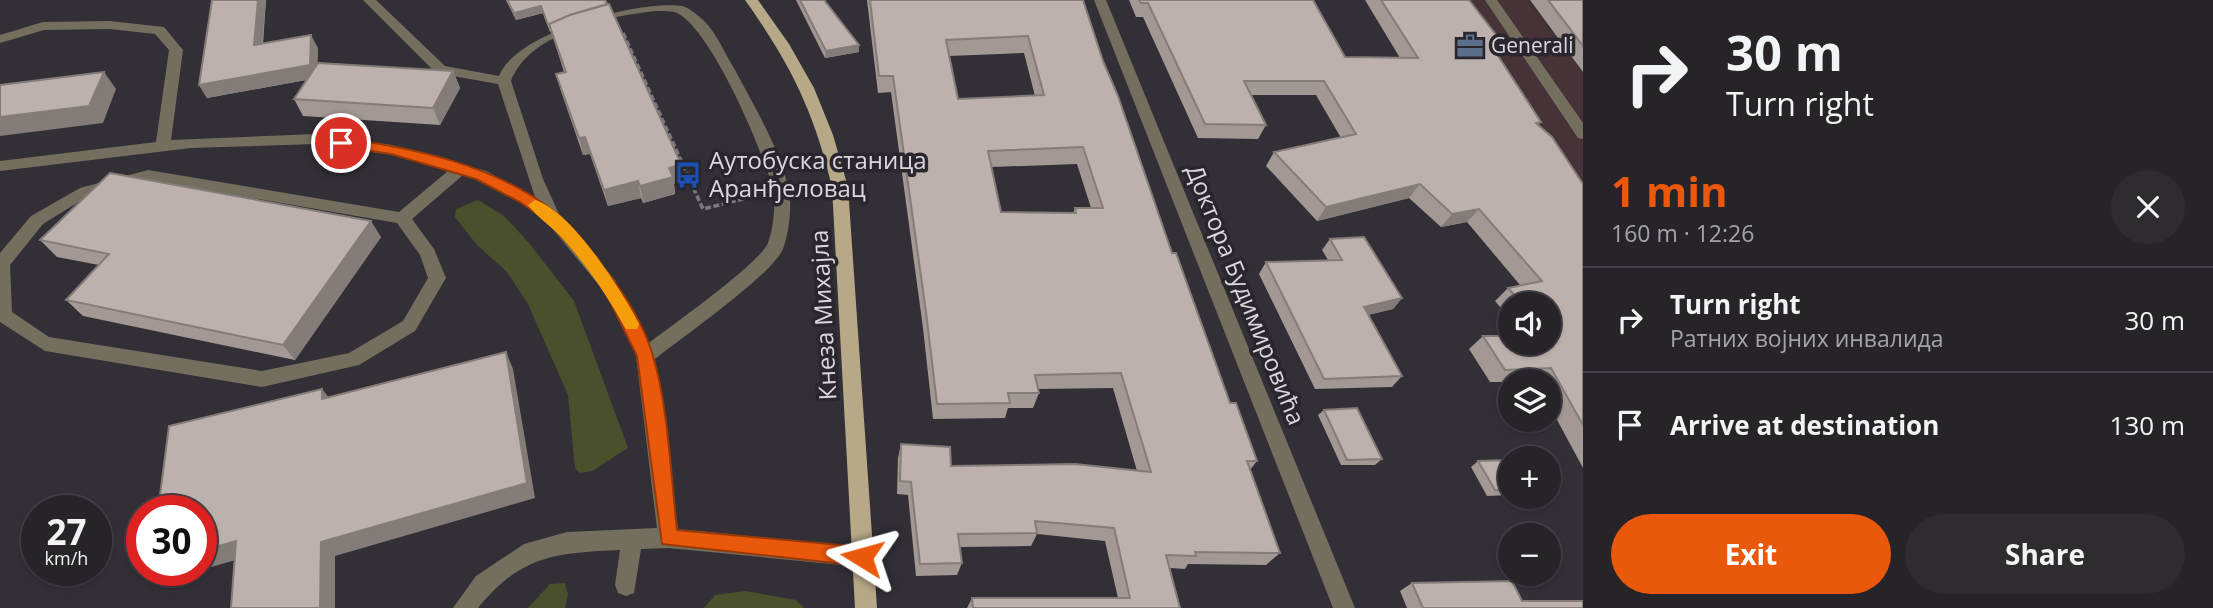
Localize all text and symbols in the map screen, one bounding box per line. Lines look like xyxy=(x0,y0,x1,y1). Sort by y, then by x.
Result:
text: 30 m xyxy=(1726,19,1843,85)
icon: right xyxy=(1611,28,1702,119)
office icon: Generali xyxy=(1455,31,1485,61)
place label: Generali xyxy=(1491,31,1574,59)
text: Turn right xyxy=(1726,82,1874,125)
pin xyxy=(311,113,371,173)
icon: arrive xyxy=(322,124,360,162)
place label: Аутобуска станица Аранђеловац xyxy=(709,143,927,204)
street label: Доктора Будимировића xyxy=(1179,159,1314,430)
bus stop icon: Аутобуска станица Аранђеловац xyxy=(673,160,703,190)
text: 1 min xyxy=(1611,162,1728,219)
button: close xyxy=(2111,170,2185,244)
text: 160 m · 12:26 xyxy=(1611,217,1754,249)
street label: Кнеза Михајла xyxy=(802,229,843,401)
text: Turn right xyxy=(1670,286,1801,322)
map controls xyxy=(1498,292,1561,586)
button: sound xyxy=(1498,292,1561,355)
icon: right xyxy=(1611,301,1649,339)
text: 30 m xyxy=(2124,302,2185,338)
text: Ратних војних инвалида xyxy=(1670,322,1944,354)
button: layers xyxy=(1498,369,1561,432)
icon: arrive xyxy=(1611,406,1649,444)
text: Arrive at destination xyxy=(1670,407,1939,443)
text: 130 m xyxy=(2110,407,2185,443)
button: + xyxy=(1498,446,1561,509)
speed limit sign: 30 xyxy=(126,495,217,586)
text: 27 xyxy=(46,508,87,555)
button: Exit xyxy=(1611,514,1891,594)
button: Share xyxy=(1905,514,2185,594)
position arrow xyxy=(825,520,899,594)
button: − xyxy=(1498,523,1561,586)
text: km/h xyxy=(45,546,88,570)

